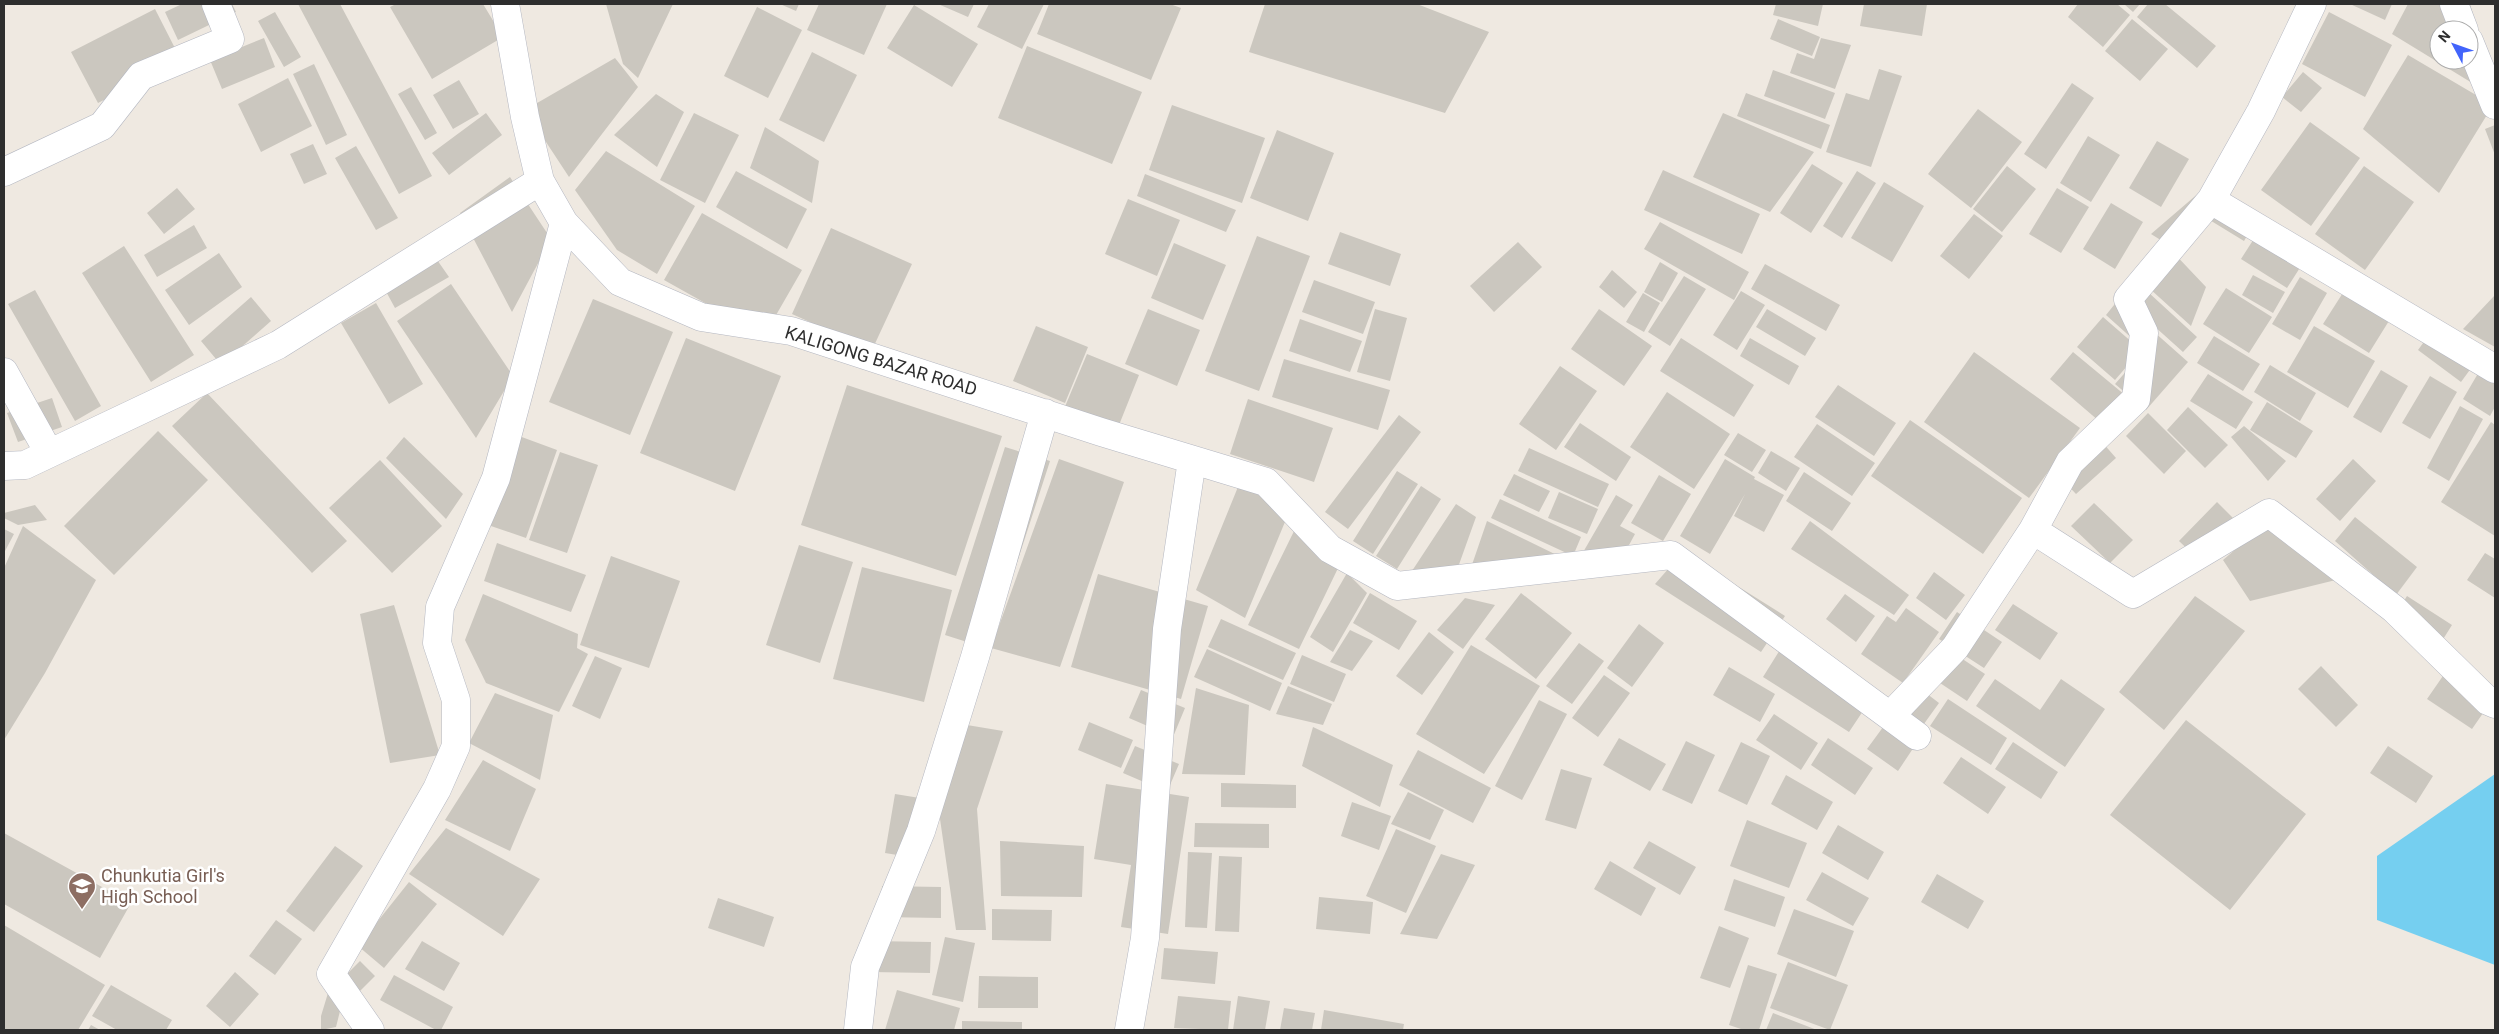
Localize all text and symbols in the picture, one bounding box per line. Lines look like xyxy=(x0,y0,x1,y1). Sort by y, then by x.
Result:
north arrow xyxy=(2429,20,2479,70)
text: N xyxy=(2435,27,2453,45)
street label: KALIGONG BAZAR ROAD xyxy=(783,321,980,400)
place label: Chunkutia Girl's High School xyxy=(101,865,225,907)
school or university icon: Chunkutia Girl's High School xyxy=(67,871,97,910)

